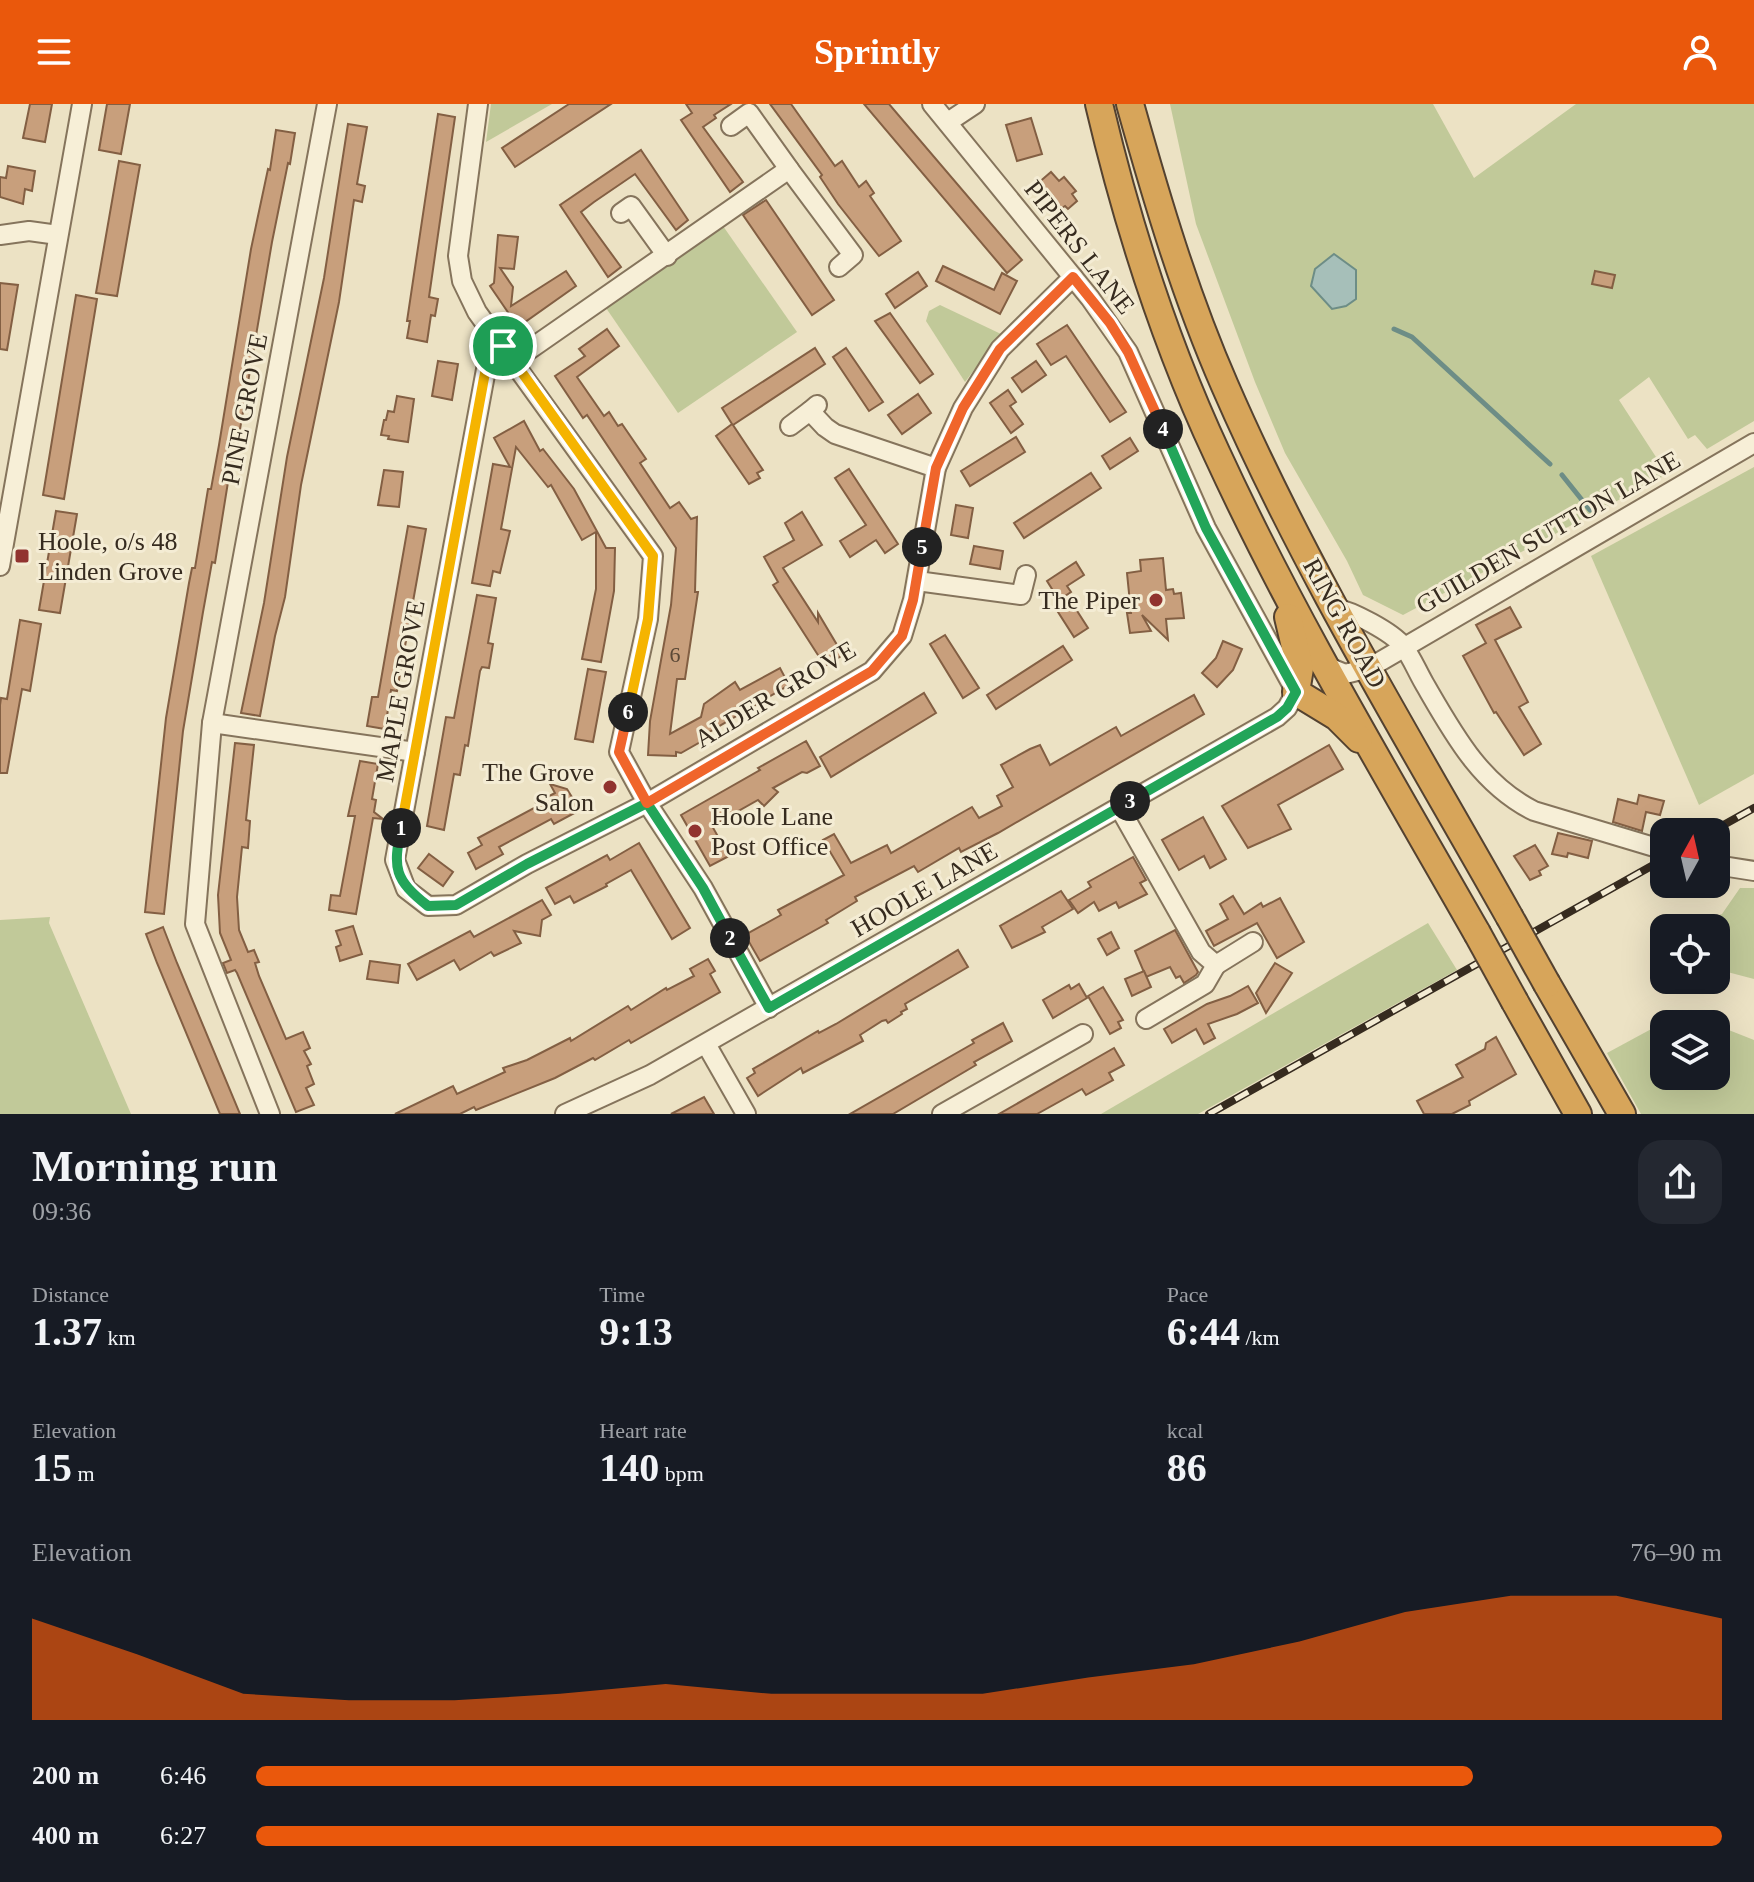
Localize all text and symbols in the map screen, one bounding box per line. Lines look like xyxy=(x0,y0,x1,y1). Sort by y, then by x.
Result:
icon: menu xyxy=(32,30,76,74)
icon: person xyxy=(1678,30,1722,74)
text: Sprintly xyxy=(814,32,940,72)
street label: PIPERS LANE xyxy=(1019,175,1141,320)
pin xyxy=(469,312,537,380)
icon: arrive xyxy=(481,324,525,368)
street label: PINE GROVE xyxy=(216,331,273,487)
pin: 4 xyxy=(1143,409,1183,449)
text: 4 xyxy=(1158,416,1169,441)
street label: GUILDEN SUTTON LANE xyxy=(1411,445,1685,620)
place label: Hoole, o/s 48 Linden Grove xyxy=(38,527,183,586)
pin: 5 xyxy=(902,527,942,567)
text: 5 xyxy=(917,534,928,559)
marker: Hoole, o/s 48 Linden Grove xyxy=(13,547,31,565)
street label: RING ROAD xyxy=(1297,553,1392,693)
place label: The Piper xyxy=(1038,586,1140,615)
marker: The Piper xyxy=(1147,591,1165,609)
street label: MAPLE GROVE xyxy=(370,598,431,784)
street label: ALDER GROVE xyxy=(689,635,861,754)
house number: 6 xyxy=(670,642,681,667)
pin: 6 xyxy=(608,692,648,732)
text: 6 xyxy=(623,699,634,724)
place label: The Grove Salon xyxy=(482,758,594,817)
marker: The Grove Salon xyxy=(601,778,619,796)
pin: 3 xyxy=(1110,781,1150,821)
text: 3 xyxy=(1125,788,1136,813)
place label: Hoole Lane Post Office xyxy=(711,802,833,861)
pin: 1 xyxy=(381,808,421,848)
text: 1 xyxy=(396,815,407,840)
north arrow xyxy=(1650,818,1730,898)
map controls xyxy=(1650,818,1730,1090)
marker: Hoole Lane Post Office xyxy=(686,822,704,840)
street label: HOOLE LANE xyxy=(846,836,1002,943)
button: locate xyxy=(1650,914,1730,994)
pin: 2 xyxy=(710,918,750,958)
text: 2 xyxy=(725,925,736,950)
button: layers xyxy=(1650,1010,1730,1090)
button: share xyxy=(1638,1140,1722,1224)
text: Morning run xyxy=(32,1142,278,1191)
text: 09:36 xyxy=(32,1197,91,1226)
text: Distance xyxy=(32,1282,109,1307)
text: Time xyxy=(599,1282,645,1307)
text: Pace xyxy=(1167,1282,1208,1307)
text: 1.37 xyxy=(32,1309,102,1354)
text: 9:13 xyxy=(599,1309,673,1354)
text: 6:44 xyxy=(1167,1309,1240,1354)
text: km xyxy=(102,1325,136,1350)
text: /km xyxy=(1240,1325,1280,1350)
text: Elevation xyxy=(32,1418,116,1443)
text: Heart rate xyxy=(599,1418,687,1443)
text: kcal xyxy=(1167,1418,1203,1443)
text: 15 xyxy=(32,1445,72,1490)
text: 140 xyxy=(599,1445,659,1490)
text: 86 xyxy=(1167,1445,1207,1490)
text: m xyxy=(72,1461,95,1486)
text: bpm xyxy=(659,1461,704,1486)
text: Elevation xyxy=(32,1538,132,1567)
text: 76–90 m xyxy=(1630,1538,1722,1567)
text: 200 m xyxy=(32,1761,99,1790)
text: 6:46 xyxy=(160,1761,206,1790)
text: 400 m xyxy=(32,1821,99,1850)
text: 6:27 xyxy=(160,1821,206,1850)

